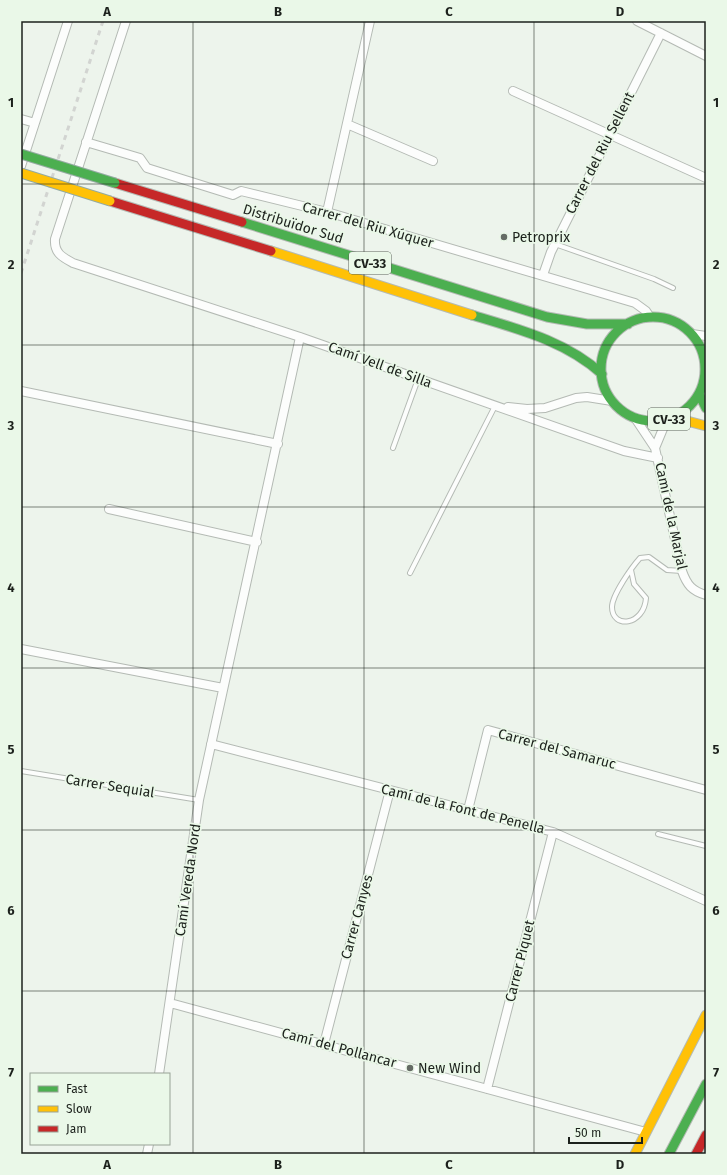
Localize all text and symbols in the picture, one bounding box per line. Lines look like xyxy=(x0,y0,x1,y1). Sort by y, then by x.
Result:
text: A xyxy=(102,4,111,19)
text: B xyxy=(274,4,282,19)
text: C xyxy=(445,4,453,19)
text: D xyxy=(616,4,625,19)
street label: Carrer del Riu Sellent xyxy=(562,88,639,217)
text: 1 xyxy=(8,95,14,110)
text: 1 xyxy=(713,95,719,110)
street label: Carrer del Riu Xúquer xyxy=(300,198,436,252)
street label: Distribuïdor Sud xyxy=(241,201,345,247)
place label: Petroprix xyxy=(512,229,570,246)
marker: Petroprix xyxy=(499,232,509,242)
road number: CV-33 xyxy=(349,252,391,274)
text: 2 xyxy=(8,257,15,272)
text: 2 xyxy=(713,257,720,272)
street label: Camí Vell de Silla xyxy=(326,338,434,392)
road number: CV-33 xyxy=(648,408,690,430)
text: 3 xyxy=(7,418,15,433)
text: 3 xyxy=(712,418,720,433)
street label: Camí de la Marjal xyxy=(651,461,691,571)
text: 4 xyxy=(7,580,15,595)
text: 4 xyxy=(712,580,720,595)
street label: Carrer del Samaruc xyxy=(496,725,618,773)
text: 5 xyxy=(8,742,15,757)
text: 5 xyxy=(713,742,720,757)
street label: Carrer Sequial xyxy=(64,771,156,801)
street label: Camí de la Font de Penella xyxy=(379,780,547,838)
street label: Camí Vereda Nord xyxy=(172,823,204,937)
street label: Carrer Canyes xyxy=(338,872,377,961)
text: 6 xyxy=(7,903,15,918)
text: 6 xyxy=(712,903,720,918)
street label: Carrer Piquet xyxy=(502,917,539,1004)
street label: Camí del Pollancar xyxy=(280,1024,399,1072)
place label: New Wind xyxy=(418,1060,481,1077)
marker: New Wind xyxy=(405,1063,415,1073)
text: 7 xyxy=(8,1065,14,1080)
text: 7 xyxy=(713,1065,719,1080)
legend xyxy=(30,1073,170,1145)
text: Fast xyxy=(66,1082,88,1096)
text: Slow xyxy=(66,1102,92,1116)
scale bar xyxy=(569,1119,642,1145)
text: Jam xyxy=(66,1122,86,1136)
text: 50 m xyxy=(575,1126,601,1140)
text: A xyxy=(102,1157,111,1172)
text: B xyxy=(274,1157,282,1172)
text: C xyxy=(445,1157,453,1172)
text: D xyxy=(616,1157,625,1172)

